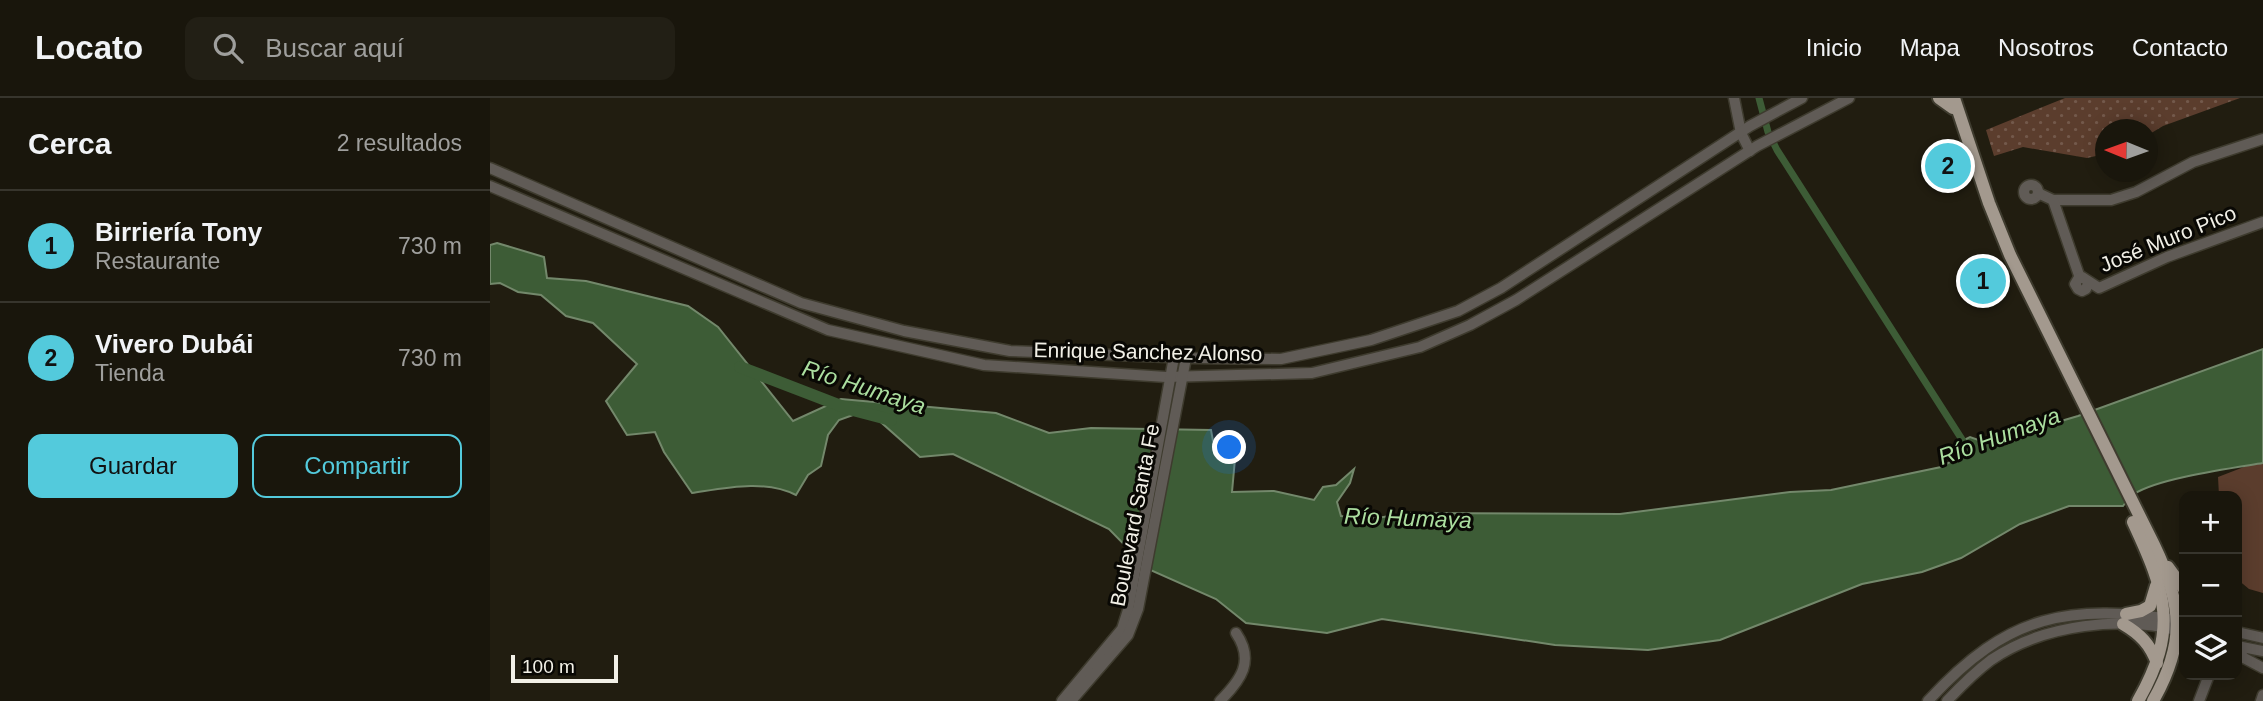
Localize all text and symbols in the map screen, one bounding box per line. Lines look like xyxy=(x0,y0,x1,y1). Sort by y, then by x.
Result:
search box xyxy=(185,17,675,80)
text: Locato xyxy=(35,29,143,66)
icon: search xyxy=(209,29,247,67)
text: Buscar aquí xyxy=(265,33,404,63)
text: Inicio xyxy=(1806,34,1862,61)
text: Mapa xyxy=(1900,34,1960,61)
text: Nosotros xyxy=(1998,34,2094,61)
text: Contacto xyxy=(2132,34,2228,61)
north arrow xyxy=(2095,119,2158,182)
text: Cerca xyxy=(28,127,111,160)
text: 2 resultados xyxy=(337,130,462,156)
pin: 2 xyxy=(1925,140,1971,192)
street label: José Muro Pico xyxy=(2096,201,2239,276)
text: Birriería Tony xyxy=(95,217,262,247)
text: 1 xyxy=(45,233,57,259)
text: 730 m xyxy=(398,233,462,259)
text: Restaurante xyxy=(95,248,220,274)
pin: 1 xyxy=(1960,255,2006,307)
text: Vivero Dubái xyxy=(95,329,253,359)
street label: Enrique Sanchez Alonso xyxy=(1033,338,1263,365)
text: 2 xyxy=(45,345,57,371)
text: 730 m xyxy=(398,345,462,371)
water label: Río Humaya xyxy=(799,355,929,419)
text: Tienda xyxy=(95,360,164,386)
water label: Río Humaya xyxy=(1934,402,2064,470)
street label: Boulevard Santa Fe xyxy=(1106,422,1164,608)
your location xyxy=(1212,430,1246,464)
button: Guardar xyxy=(28,434,238,498)
button: Compartir xyxy=(252,434,462,498)
map controls xyxy=(2179,491,2242,680)
button: + xyxy=(2179,491,2242,554)
water label: Río Humaya xyxy=(1344,503,1472,533)
button: − xyxy=(2179,554,2242,617)
button: layers xyxy=(2179,617,2242,680)
scale bar xyxy=(511,652,618,684)
text: 100 m xyxy=(522,656,575,677)

